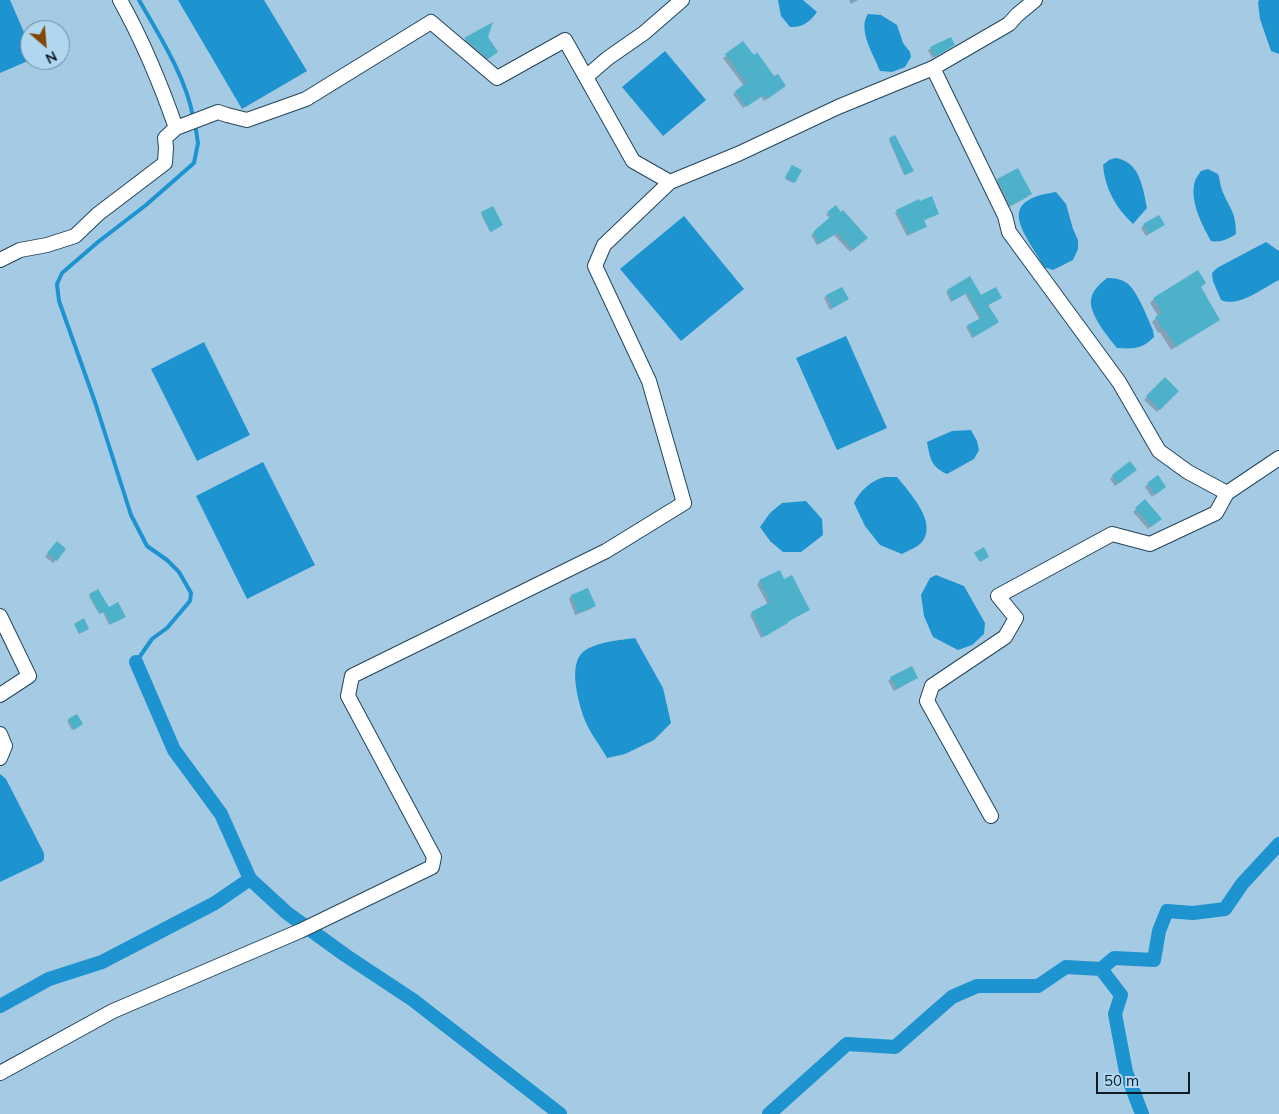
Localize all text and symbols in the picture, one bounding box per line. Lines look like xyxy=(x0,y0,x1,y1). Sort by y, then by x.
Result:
north arrow xyxy=(20,20,70,70)
text: N xyxy=(43,47,60,68)
scale bar xyxy=(1099,1062,1193,1094)
text: 50 m xyxy=(1104,1071,1139,1090)

